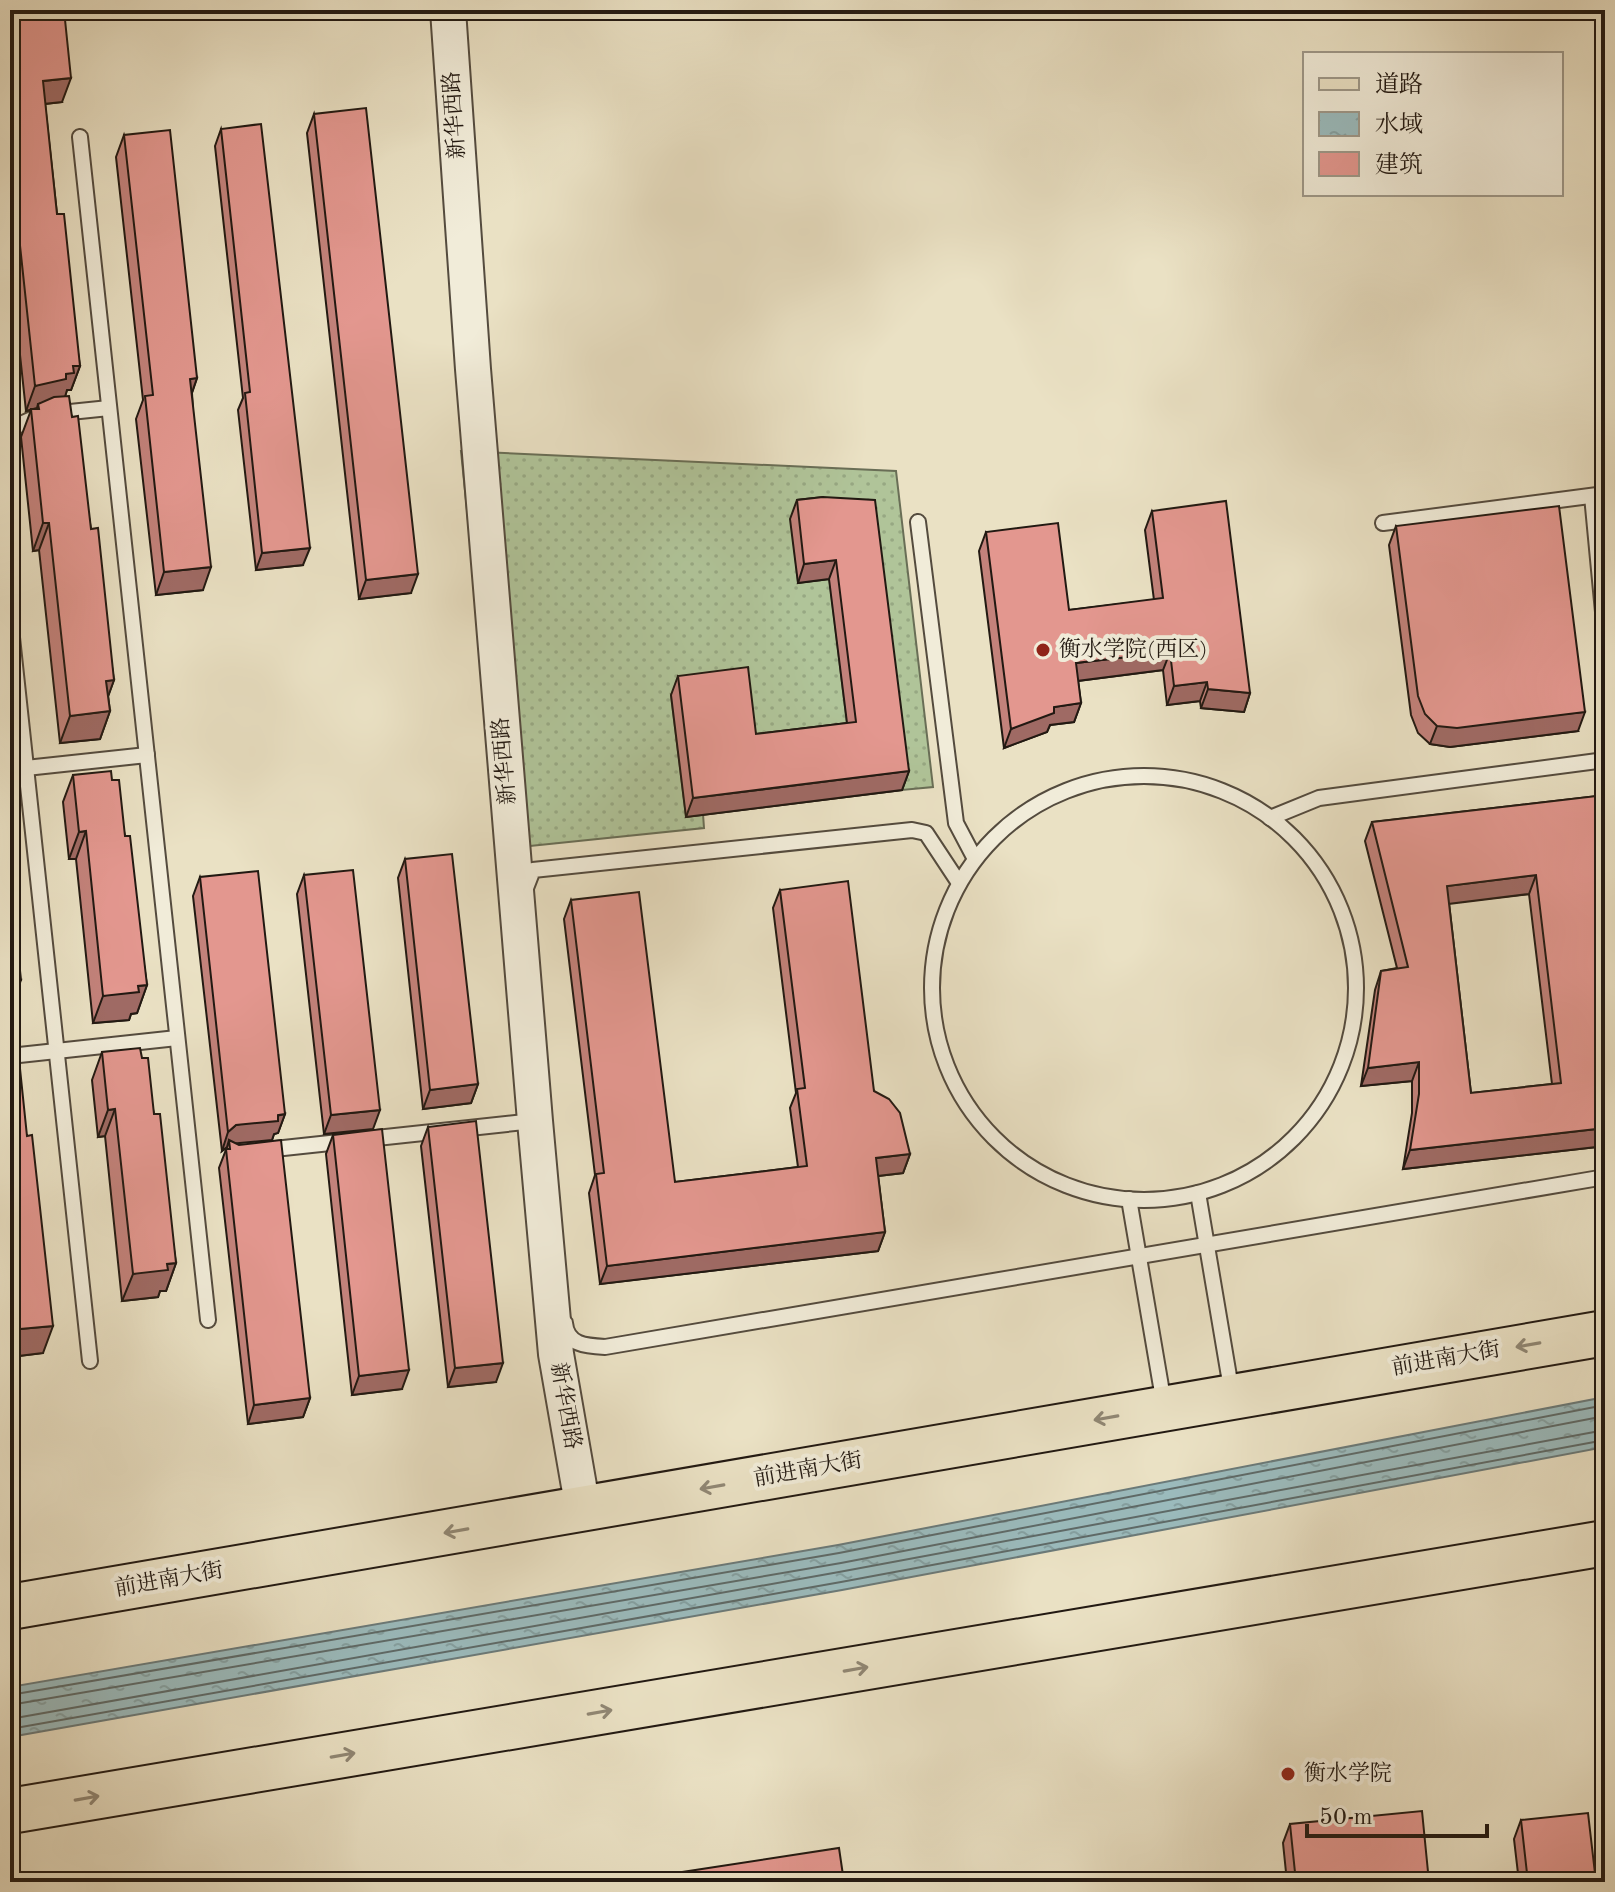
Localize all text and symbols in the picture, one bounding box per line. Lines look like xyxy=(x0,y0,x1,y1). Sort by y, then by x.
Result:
legend xyxy=(1303,52,1563,196)
street label: 新华西路 xyxy=(439,70,469,160)
text: 道路 xyxy=(1375,71,1423,98)
text: 水域 xyxy=(1375,111,1423,138)
text: 建筑 xyxy=(1375,151,1423,178)
place label: 衡水学院(西区) xyxy=(1059,637,1207,661)
marker: 衡水学院(西区) xyxy=(1034,641,1052,659)
street label: 新华西路 xyxy=(488,716,520,806)
street label: 前进南大街 xyxy=(1390,1337,1502,1379)
one-way arrow xyxy=(1516,1339,1541,1354)
street label: 新华西路 xyxy=(547,1360,585,1451)
one-way arrow xyxy=(1094,1412,1119,1427)
street label: 前进南大街 xyxy=(752,1448,864,1490)
one-way arrow xyxy=(700,1480,725,1495)
one-way arrow xyxy=(444,1524,469,1539)
street label: 前进南大街 xyxy=(113,1558,225,1600)
one-way arrow xyxy=(843,1661,868,1676)
one-way arrow xyxy=(587,1704,612,1719)
one-way arrow xyxy=(330,1747,356,1762)
place label: 衡水学院 xyxy=(1304,1761,1392,1785)
marker: 衡水学院 xyxy=(1279,1765,1297,1783)
scale bar xyxy=(1307,1788,1487,1838)
one-way arrow xyxy=(74,1790,99,1805)
text: 50 m xyxy=(1319,1806,1373,1830)

